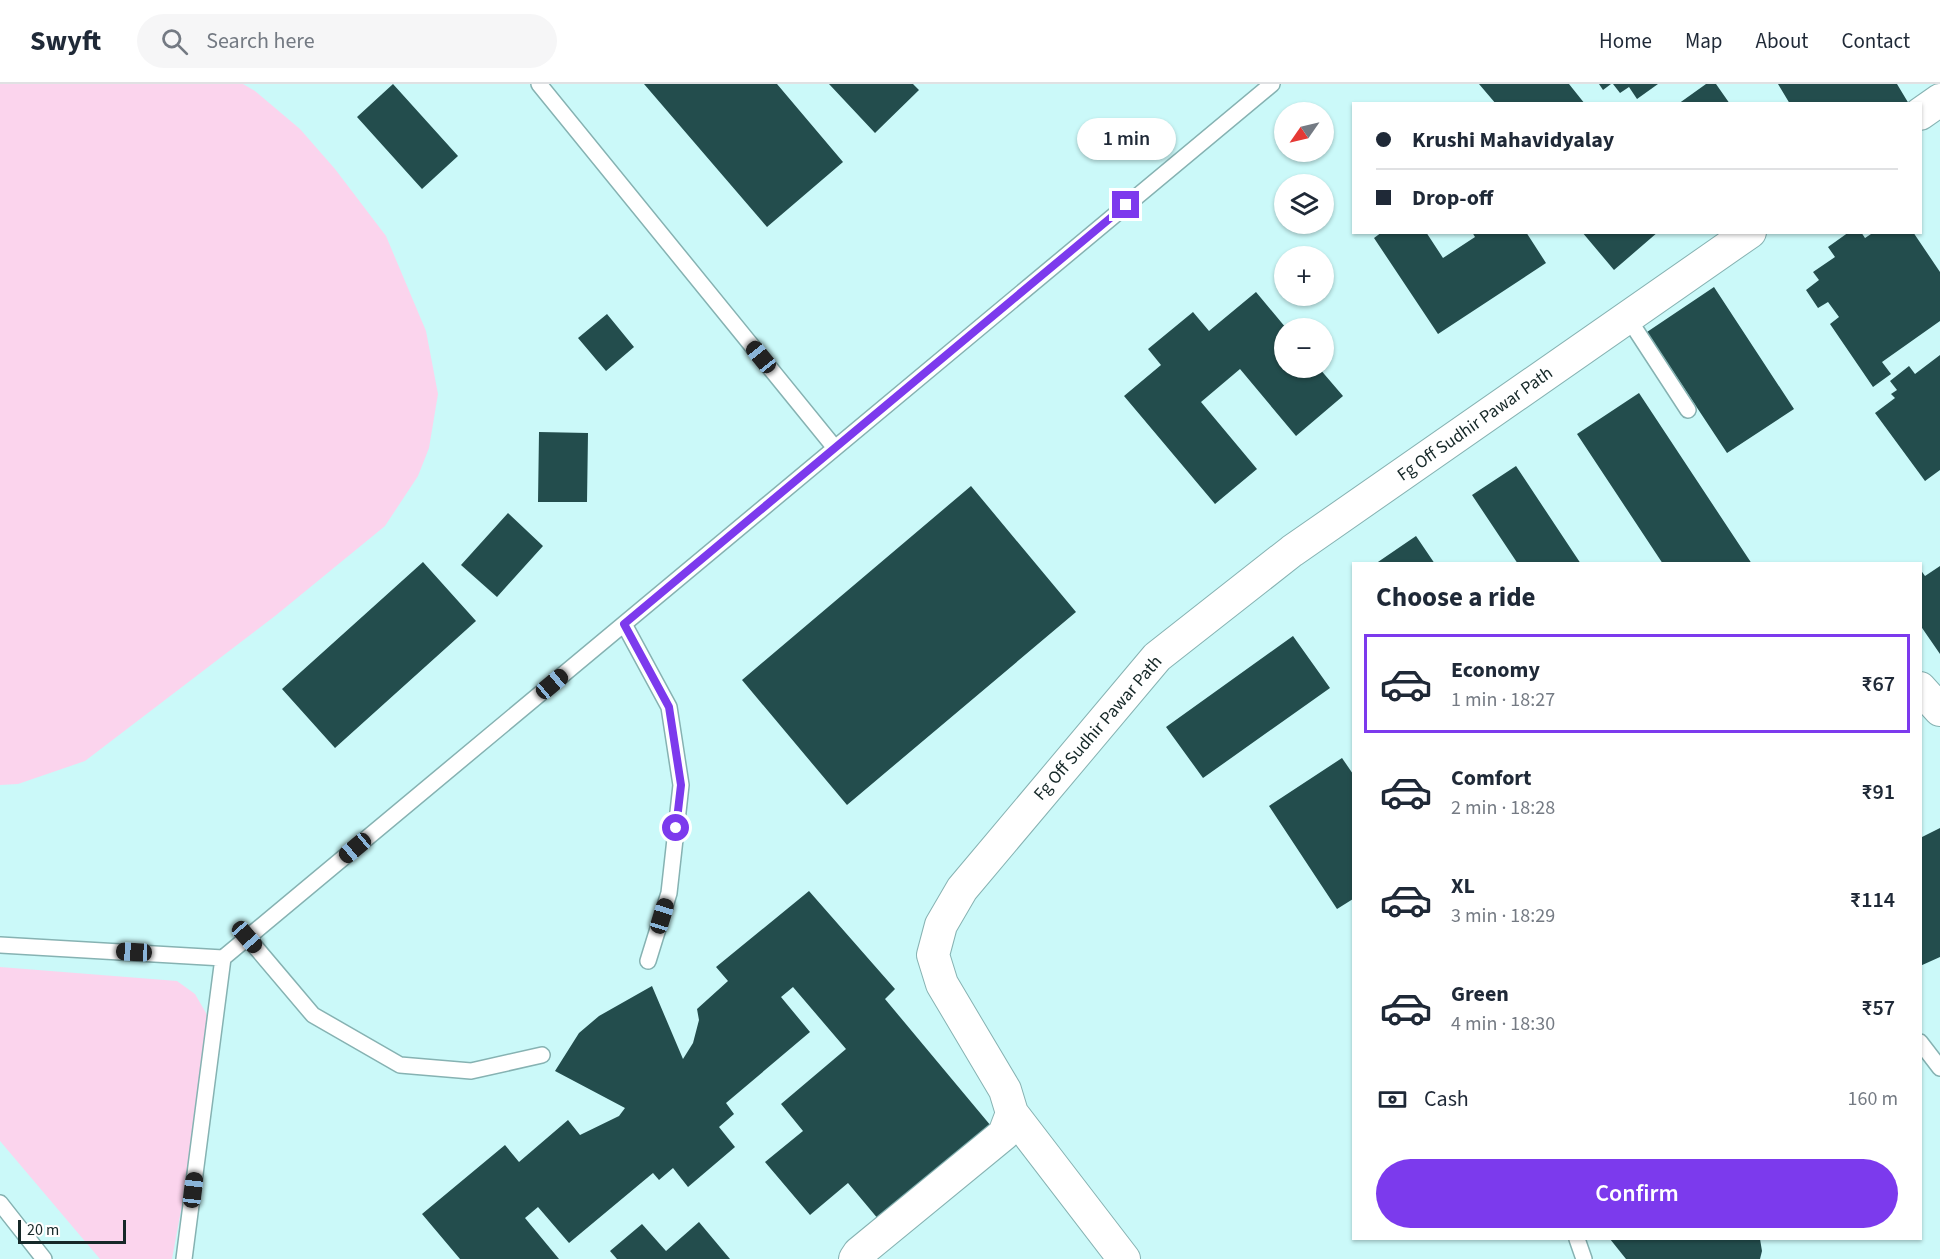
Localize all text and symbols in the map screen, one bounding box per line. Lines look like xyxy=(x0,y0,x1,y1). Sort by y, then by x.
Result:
search box xyxy=(137,14,557,68)
text: Swyft xyxy=(30,21,101,61)
icon: search xyxy=(158,25,191,58)
text: Search here xyxy=(206,25,315,57)
text: Home xyxy=(1599,26,1652,56)
text: Map xyxy=(1685,26,1723,56)
text: About xyxy=(1756,26,1808,56)
text: Contact xyxy=(1841,26,1910,56)
north arrow xyxy=(1274,102,1334,162)
map controls xyxy=(1274,102,1334,378)
callout: 1 min xyxy=(1076,118,1176,160)
text: Krushi Mahavidyalay xyxy=(1412,124,1614,156)
text: 1 min xyxy=(1103,125,1150,153)
button: layers xyxy=(1274,174,1334,234)
text: Drop-off xyxy=(1412,182,1493,214)
route end xyxy=(1112,191,1139,218)
button: + xyxy=(1274,246,1334,306)
button: − xyxy=(1274,318,1334,378)
car xyxy=(743,337,779,377)
street label: Fg Off Sudhir Pawar Path xyxy=(1392,361,1558,487)
text: Choose a ride xyxy=(1376,578,1536,617)
street label: Fg Off Sudhir Pawar Path xyxy=(1028,650,1168,806)
text: Economy xyxy=(1451,654,1540,686)
icon: car xyxy=(1379,657,1433,711)
car xyxy=(532,666,572,702)
text: ₹67 xyxy=(1861,668,1895,700)
text: 1 min · 18:27 xyxy=(1451,686,1555,714)
text: Comfort xyxy=(1451,762,1532,794)
icon: car xyxy=(1379,765,1433,819)
text: ₹91 xyxy=(1861,776,1895,808)
text: 2 min · 18:28 xyxy=(1451,794,1555,822)
route start xyxy=(662,814,689,841)
car xyxy=(335,830,375,866)
text: XL xyxy=(1451,870,1475,902)
icon: car xyxy=(1379,873,1433,927)
text: ₹114 xyxy=(1850,884,1895,916)
car xyxy=(648,896,676,936)
text: 3 min · 18:29 xyxy=(1451,902,1555,930)
car xyxy=(228,918,266,956)
car xyxy=(116,942,152,962)
text: Green xyxy=(1451,978,1509,1010)
icon: car xyxy=(1379,981,1433,1035)
text: ₹57 xyxy=(1861,992,1895,1024)
text: 4 min · 18:30 xyxy=(1451,1010,1555,1038)
icon: cash xyxy=(1376,1083,1409,1116)
text: Cash xyxy=(1424,1083,1469,1115)
text: 160 m xyxy=(1848,1085,1898,1113)
button: Confirm xyxy=(1376,1159,1898,1228)
car xyxy=(182,1171,204,1209)
scale bar xyxy=(18,1217,126,1244)
text: 20 m xyxy=(27,1219,59,1241)

